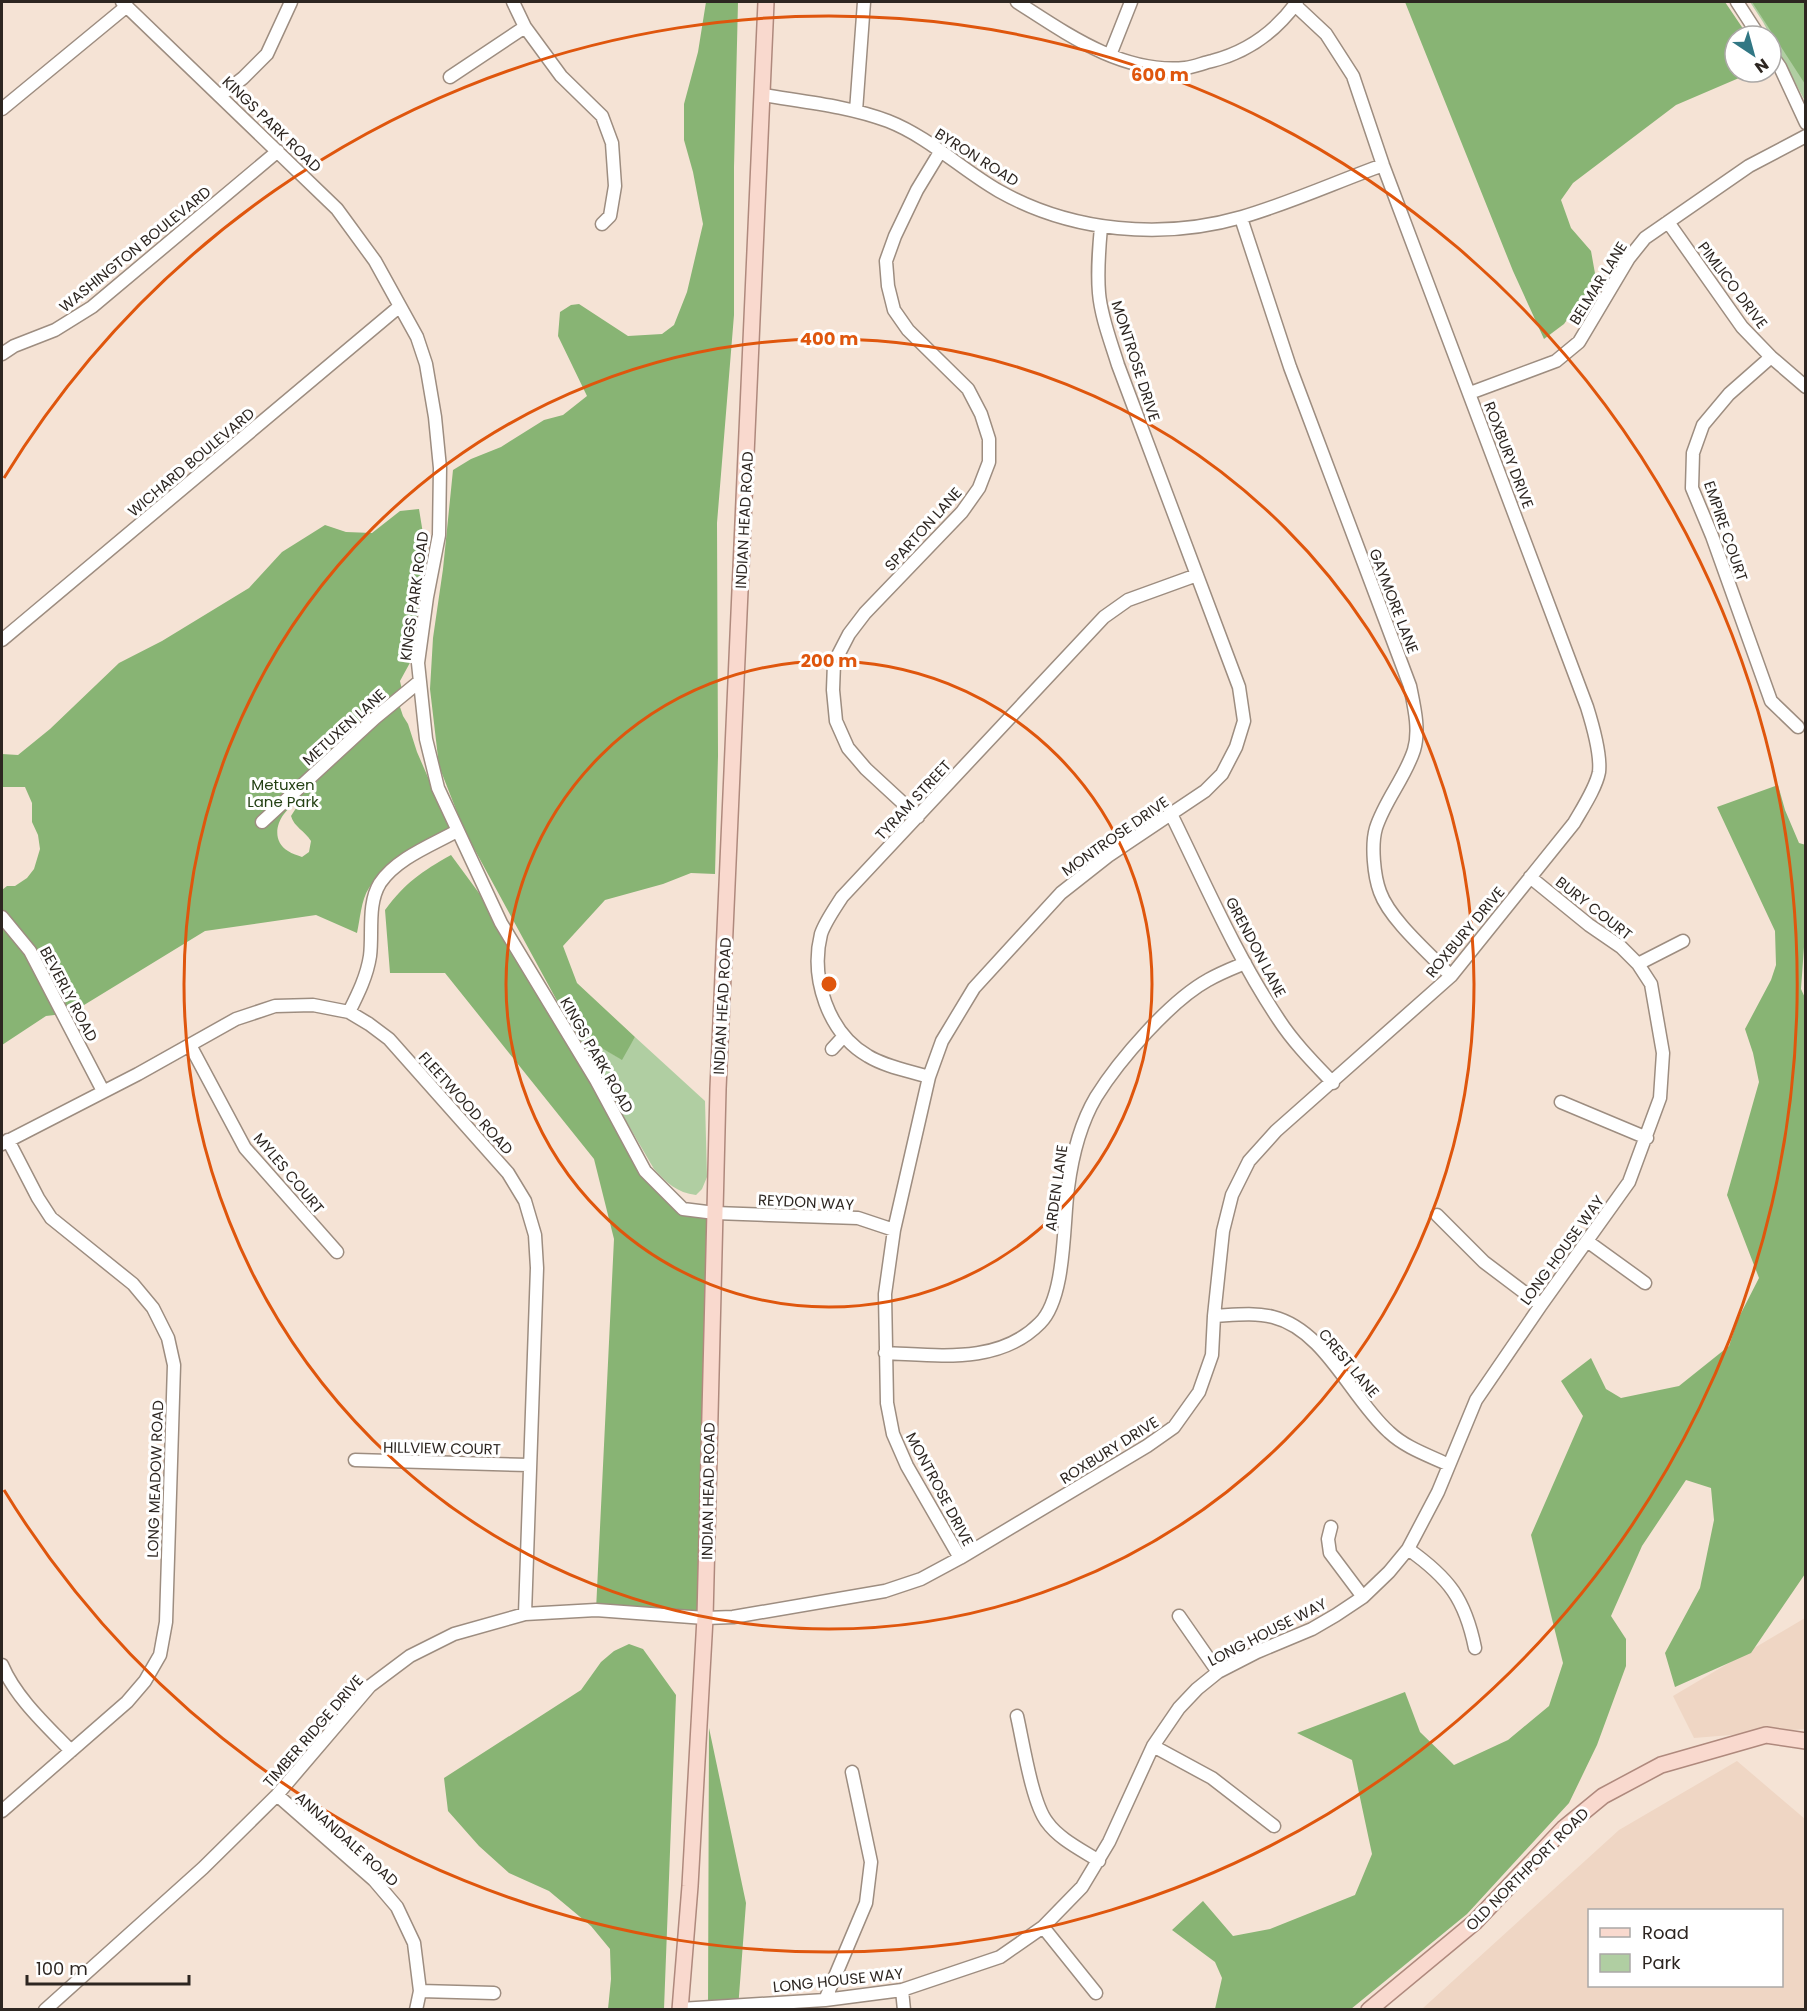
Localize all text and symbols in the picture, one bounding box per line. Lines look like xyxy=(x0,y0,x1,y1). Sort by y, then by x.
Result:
north arrow xyxy=(1723,24,1783,84)
text: N xyxy=(1750,53,1773,79)
text: 600 m xyxy=(1131,62,1189,87)
street label: KINGS PARK ROAD xyxy=(218,71,326,177)
street label: BYRON ROAD xyxy=(931,123,1023,191)
street label: WASHINGTON BOULEVARD xyxy=(55,181,215,317)
street label: BELMAR LANE xyxy=(1564,237,1632,329)
street label: PIMLICO DRIVE xyxy=(1693,237,1773,333)
street label: MONTROSE DRIVE xyxy=(1107,298,1165,424)
text: 400 m xyxy=(800,326,858,351)
street label: ROXBURY DRIVE xyxy=(1479,399,1539,511)
street label: WICHARD BOULEVARD xyxy=(123,403,259,521)
street label: INDIAN HEAD ROAD xyxy=(730,451,758,589)
street label: EMPIRE COURT xyxy=(1699,478,1753,584)
street label: SPARTON LANE xyxy=(880,483,966,575)
street label: KINGS PARK ROAD xyxy=(395,530,433,662)
street label: GAYMORE LANE xyxy=(1364,545,1424,657)
text: 200 m xyxy=(801,648,857,673)
street label: METUXEN LANE xyxy=(298,684,390,770)
street label: TYRAM STREET xyxy=(870,755,956,845)
park label: Metuxen Lane Park xyxy=(247,774,319,812)
street label: MONTROSE DRIVE xyxy=(1057,791,1173,881)
street label: BURY COURT xyxy=(1551,871,1637,945)
street label: ROXBURY DRIVE xyxy=(1421,882,1509,982)
street label: GRENDON LANE xyxy=(1221,893,1291,1001)
street label: INDIAN HEAD ROAD xyxy=(708,937,736,1075)
street label: BEVERLY ROAD xyxy=(35,943,103,1045)
centre of rings xyxy=(819,974,839,994)
street label: KINGS PARK ROAD xyxy=(555,993,639,1117)
street label: FLEETWOOD ROAD xyxy=(414,1047,518,1159)
street label: MYLES COURT xyxy=(249,1128,329,1218)
street label: ARDEN LANE xyxy=(1040,1144,1072,1232)
street label: REYDON WAY xyxy=(758,1189,855,1215)
street label: LONG HOUSE WAY xyxy=(1515,1191,1609,1309)
street label: CREST LANE xyxy=(1314,1324,1384,1402)
street label: LONG MEADOW ROAD xyxy=(142,1400,168,1558)
street label: ROXBURY DRIVE xyxy=(1056,1411,1162,1489)
street label: INDIAN HEAD ROAD xyxy=(696,1422,720,1560)
street label: MONTROSE DRIVE xyxy=(901,1428,979,1550)
street label: HILLVIEW COURT xyxy=(383,1436,501,1460)
street label: LONG HOUSE WAY xyxy=(1204,1593,1330,1671)
street label: TIMBER RIDGE DRIVE xyxy=(258,1670,368,1792)
street label: ANNANDALE ROAD xyxy=(291,1787,403,1891)
street label: OLD NORTHPORT ROAD xyxy=(1461,1803,1593,1935)
legend xyxy=(1588,1909,1783,1987)
text: Road xyxy=(1642,1920,1689,1945)
scale bar xyxy=(27,1948,189,1986)
text: Park xyxy=(1642,1950,1681,1975)
text: 100 m xyxy=(36,1956,88,1981)
street label: LONG HOUSE WAY xyxy=(772,1963,904,1997)

